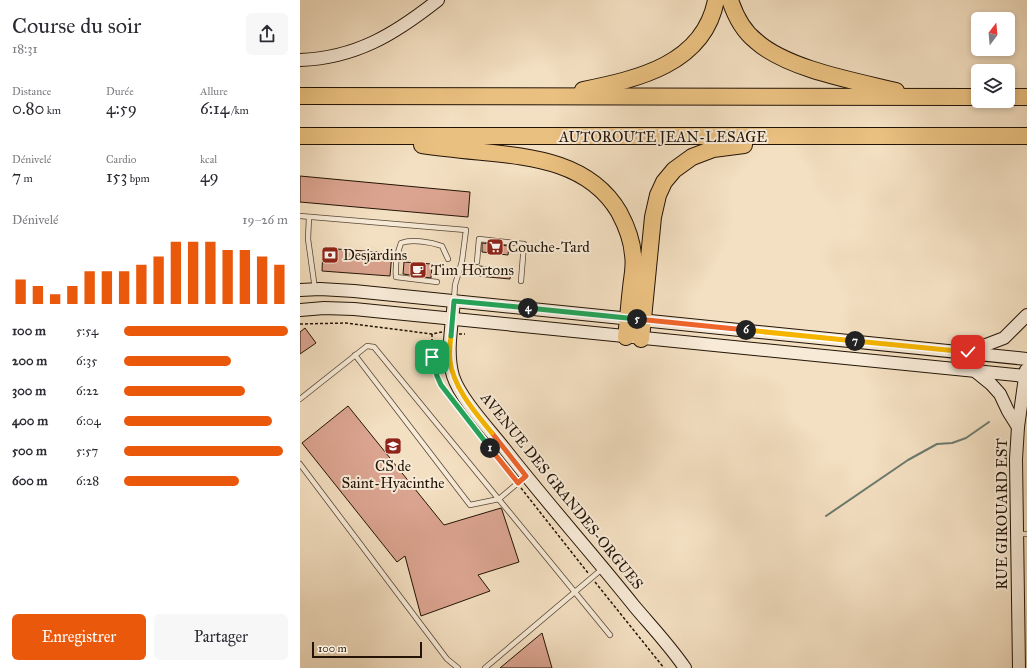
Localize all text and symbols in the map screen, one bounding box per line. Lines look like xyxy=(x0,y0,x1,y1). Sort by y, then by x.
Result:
text: Course du soir xyxy=(12,12,141,39)
north arrow xyxy=(971,12,1015,56)
map controls xyxy=(971,12,1015,108)
button: share xyxy=(246,13,288,55)
text: 18:31 xyxy=(12,41,38,57)
button: layers xyxy=(971,64,1015,108)
text: Distance xyxy=(12,85,51,98)
text: Durée xyxy=(106,85,134,98)
text: Allure xyxy=(200,85,228,98)
text: 0.80 xyxy=(12,98,44,119)
text: 4:59 xyxy=(106,98,137,119)
text: 6:14 xyxy=(200,98,229,119)
text: km xyxy=(44,104,61,117)
text: /km xyxy=(229,104,249,117)
street label: AUTOROUTE JEAN-LESAGE xyxy=(558,128,767,147)
text: Dénivelé xyxy=(12,153,51,166)
text: Cardio xyxy=(106,153,136,166)
text: kcal xyxy=(200,153,217,166)
text: 7 xyxy=(12,166,21,187)
text: 153 xyxy=(106,166,127,187)
text: 49 xyxy=(200,166,219,187)
text: m xyxy=(21,172,33,185)
text: bpm xyxy=(127,172,150,185)
text: Dénivelé xyxy=(12,212,59,228)
text: 19–26 m xyxy=(242,212,288,228)
supermarket icon: Couche-Tard xyxy=(485,237,505,257)
place label: Couche-Tard xyxy=(508,238,590,256)
bank icon: Desjardins xyxy=(320,245,340,265)
place label: Desjardins xyxy=(343,246,407,264)
cafe icon: Tim Hortons xyxy=(408,260,428,280)
place label: Tim Hortons xyxy=(431,261,514,279)
pin: 4 xyxy=(518,298,538,318)
text: 4 xyxy=(525,301,531,314)
pin: 5 xyxy=(627,309,647,329)
text: 5 xyxy=(634,312,640,325)
pin: 6 xyxy=(736,320,756,340)
text: 100 m xyxy=(12,323,46,339)
text: 5:54 xyxy=(76,323,98,339)
text: 6 xyxy=(743,323,749,336)
pin: 7 xyxy=(845,331,865,351)
text: 7 xyxy=(852,334,858,347)
pin xyxy=(951,335,985,369)
pin xyxy=(415,340,449,374)
icon: check xyxy=(957,341,979,363)
icon: arrive xyxy=(421,346,443,368)
text: 200 m xyxy=(12,353,47,369)
text: 6:35 xyxy=(76,353,97,369)
text: 300 m xyxy=(12,383,46,399)
text: 6:22 xyxy=(76,383,99,399)
street label: AVENUE DES GRANDES-ORGUES xyxy=(476,388,647,593)
text: 400 m xyxy=(12,413,48,429)
text: 6:04 xyxy=(76,413,101,429)
school or university icon: CS de Saint-Hyacinthe xyxy=(383,436,403,456)
pin: 1 xyxy=(480,438,500,458)
street label: RUE GIROUARD EST xyxy=(993,438,1011,590)
text: 1 xyxy=(488,441,492,454)
text: 500 m xyxy=(12,443,47,459)
text: 5:57 xyxy=(76,443,98,459)
place label: CS de Saint-Hyacinthe xyxy=(342,457,444,492)
text: 600 m xyxy=(12,473,48,489)
text: 6:28 xyxy=(76,473,99,489)
button: Enregistrer xyxy=(12,614,146,660)
button: Partager xyxy=(154,614,288,660)
scale bar xyxy=(312,640,422,659)
text: 100 m xyxy=(318,642,347,655)

